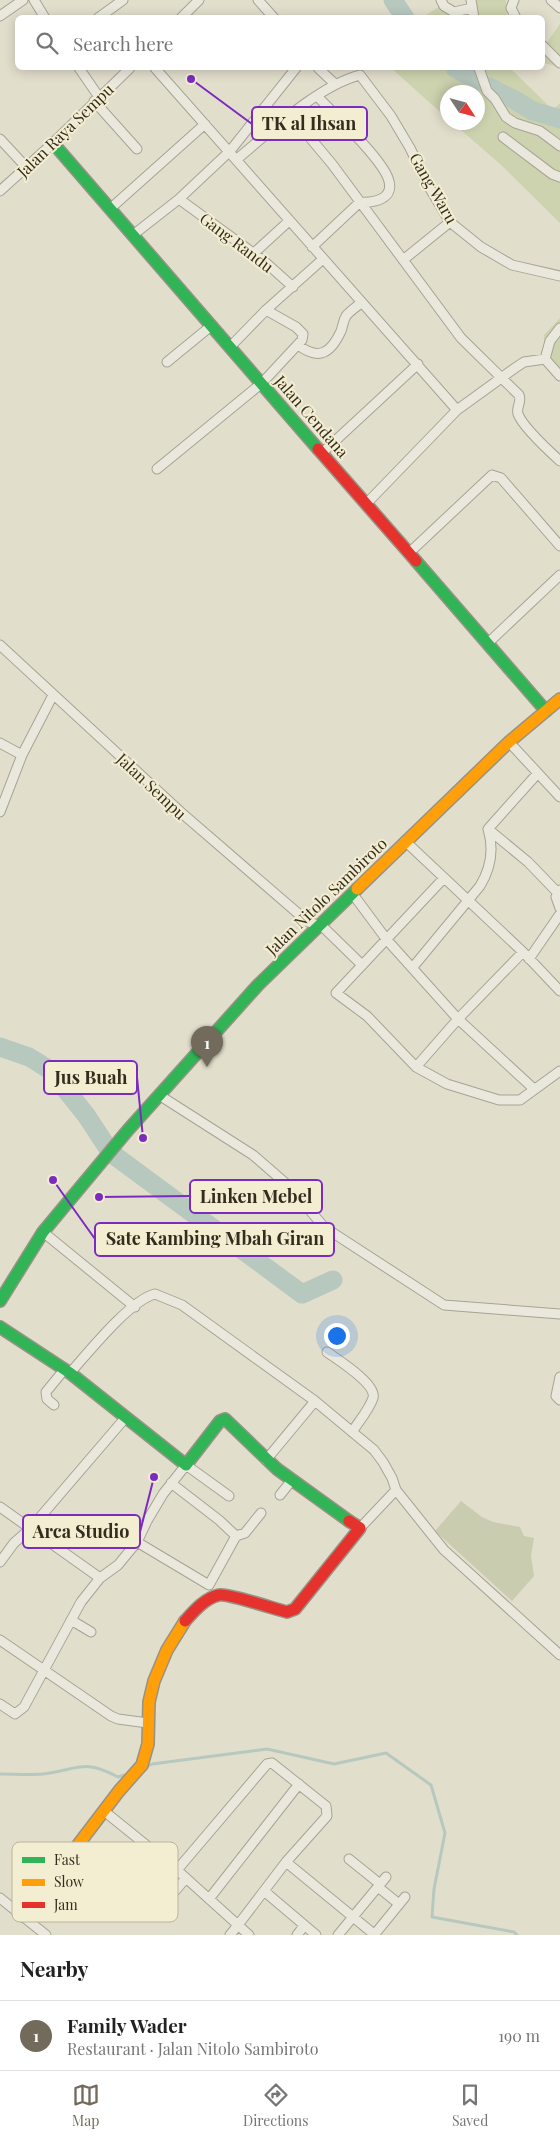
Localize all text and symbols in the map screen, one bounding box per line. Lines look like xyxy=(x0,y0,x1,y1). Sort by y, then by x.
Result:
search box xyxy=(15,15,545,70)
icon: search xyxy=(33,29,61,57)
text: Search here xyxy=(73,30,173,56)
street label: Jalan Raya Sempu xyxy=(12,79,118,182)
north arrow xyxy=(440,85,485,130)
callout: TK al Ihsan xyxy=(252,107,367,140)
text: TK al Ihsan xyxy=(262,111,356,135)
street label: Gang Waru xyxy=(405,149,463,227)
street label: Gang Randu xyxy=(196,207,278,277)
street label: Jalan Cendana xyxy=(270,370,354,462)
street label: Jalan Sempu xyxy=(112,747,192,824)
street label: Jalan Nitolo Sambiroto xyxy=(260,832,391,960)
pin: 1 xyxy=(191,1026,223,1067)
callout: Jus Buah xyxy=(44,1061,137,1094)
text: Jus Buah xyxy=(54,1065,128,1089)
callout: Linken Mebel xyxy=(190,1180,322,1213)
text: Linken Mebel xyxy=(200,1184,313,1208)
callout: Sate Kambing Mbah Giran xyxy=(95,1223,334,1256)
text: Sate Kambing Mbah Giran xyxy=(106,1226,324,1250)
your location xyxy=(324,1323,350,1349)
callout: Arca Studio xyxy=(23,1515,140,1548)
text: Arca Studio xyxy=(32,1519,129,1543)
legend xyxy=(12,1842,178,1922)
text: Fast xyxy=(54,1850,81,1869)
text: Slow xyxy=(54,1872,84,1891)
text: Jam xyxy=(53,1895,78,1914)
text: Nearby xyxy=(20,1954,89,1982)
text: Family Wader xyxy=(67,2012,187,2038)
text: 1 xyxy=(33,2025,39,2046)
text: 190 m xyxy=(498,2025,540,2046)
text: Restaurant · Jalan Nitolo Sambiroto xyxy=(67,2038,318,2059)
tab: Map xyxy=(72,2081,100,2130)
tab: Directions xyxy=(243,2081,309,2130)
tab: Saved xyxy=(452,2081,488,2130)

